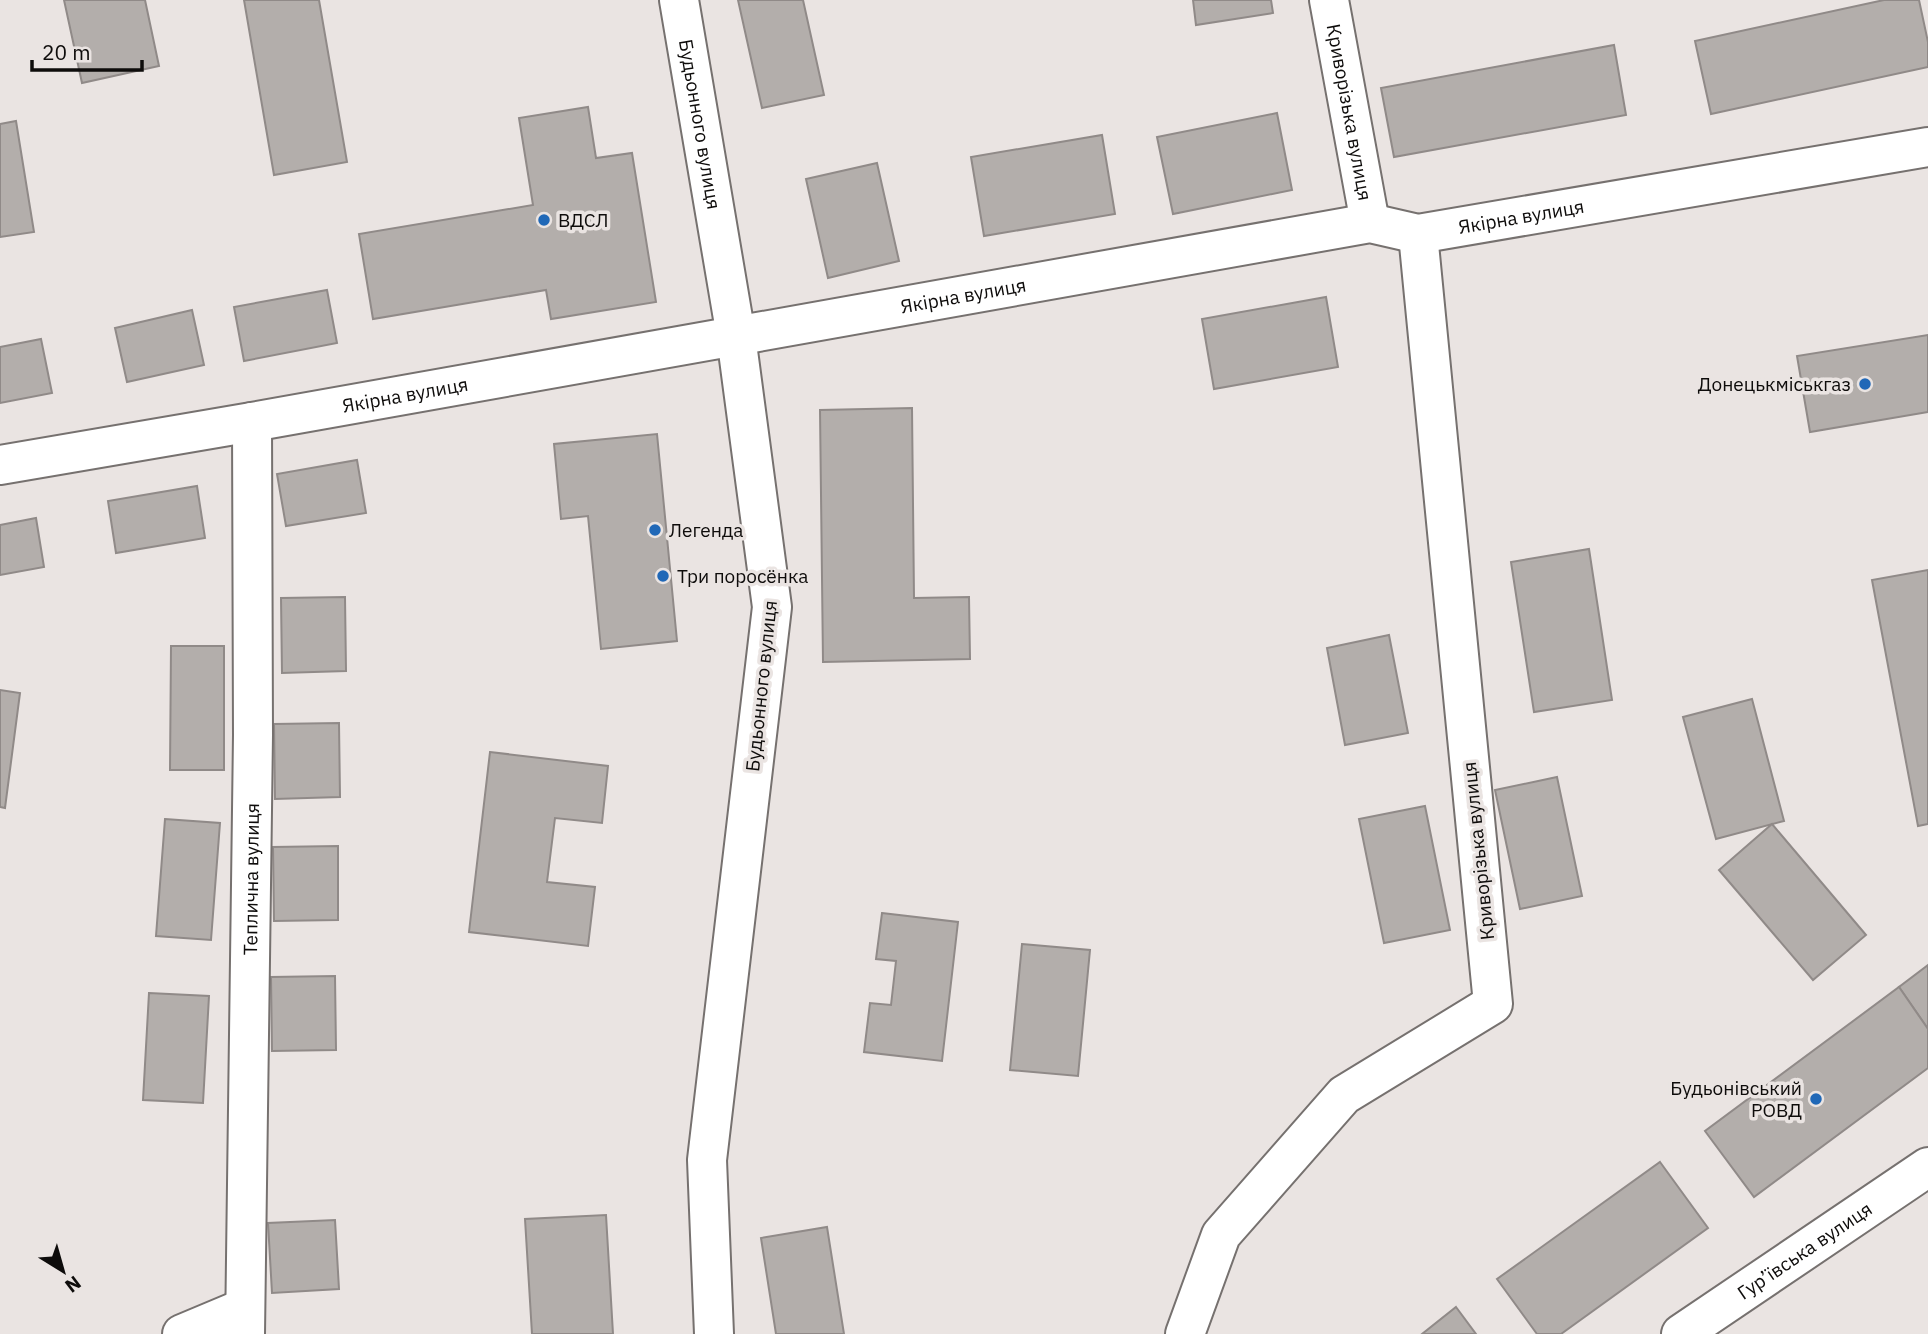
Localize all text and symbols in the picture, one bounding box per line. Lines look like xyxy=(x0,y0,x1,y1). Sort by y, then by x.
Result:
street label: Криворізька вулиця xyxy=(1322,22,1378,202)
scale bar xyxy=(32,28,142,72)
street label: Будьонного вулиця xyxy=(674,37,726,211)
text: 20 m xyxy=(42,38,91,66)
street label: Якірна вулиця xyxy=(1456,194,1586,239)
place label: ВДСЛ xyxy=(558,208,608,232)
marker: ВДСЛ xyxy=(536,212,552,228)
street label: Якірна вулиця xyxy=(898,272,1028,318)
street label: Якірна вулиця xyxy=(340,372,470,418)
place label: Донецькміськгаз xyxy=(1698,372,1851,396)
marker: Донецькміськгаз xyxy=(1857,376,1873,392)
place label: Легенда xyxy=(669,518,743,542)
marker: Легенда xyxy=(647,522,663,538)
place label: Три поросёнка xyxy=(677,564,808,588)
marker: Три поросёнка xyxy=(655,568,671,584)
street label: Будьонного вулиця xyxy=(740,599,782,773)
street label: Криворізька вулиця xyxy=(1457,761,1499,941)
street label: Теплична вулиця xyxy=(238,803,264,955)
place label: Будьонівський РОВД xyxy=(1670,1076,1802,1122)
marker: Будьонівський РОВД xyxy=(1808,1091,1824,1107)
street label: Гур’ївська вулиця xyxy=(1733,1197,1876,1305)
north arrow xyxy=(28,1236,98,1306)
text: N xyxy=(61,1271,86,1298)

